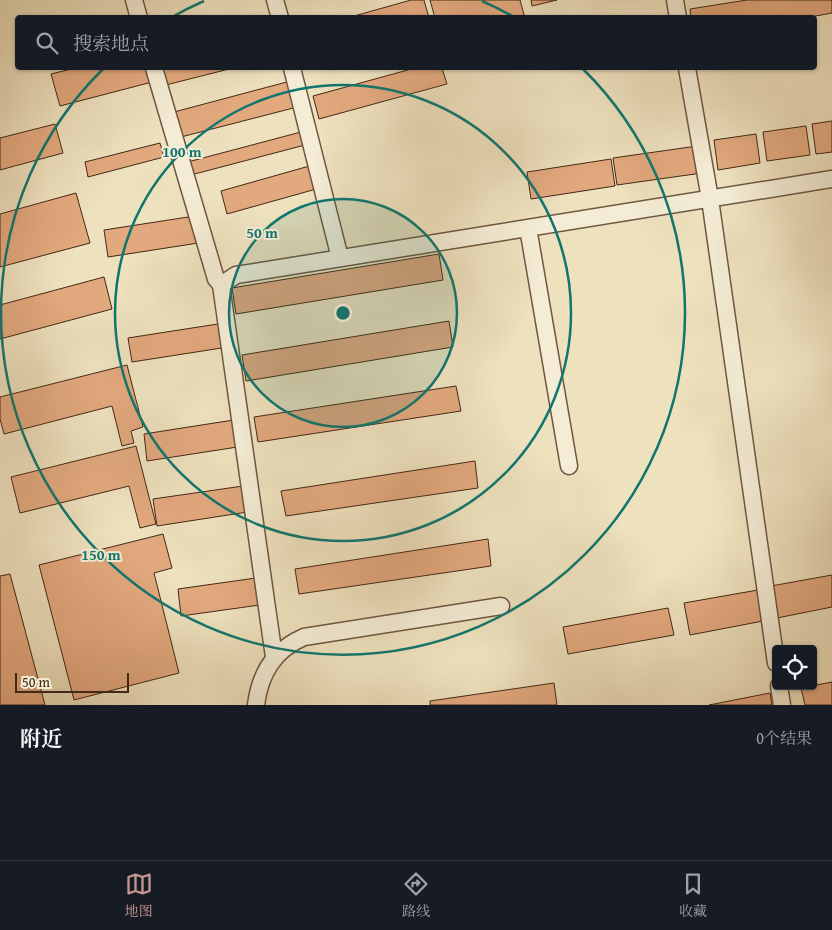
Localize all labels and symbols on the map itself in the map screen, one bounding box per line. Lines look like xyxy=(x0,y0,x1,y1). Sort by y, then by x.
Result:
text: 100 m xyxy=(162,141,202,162)
text: 50 m xyxy=(246,222,278,243)
centre of rings xyxy=(334,304,352,322)
text: 150 m xyxy=(81,544,121,565)
scale bar xyxy=(15,670,129,693)

